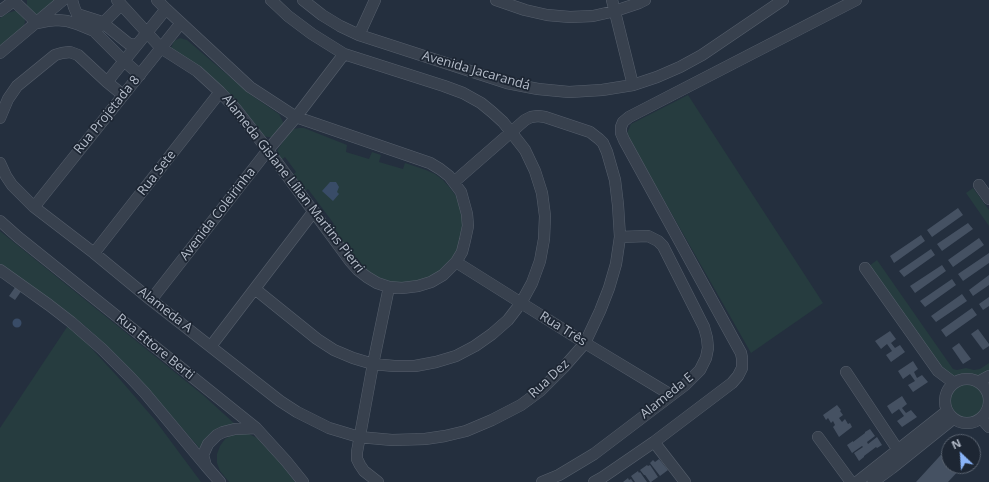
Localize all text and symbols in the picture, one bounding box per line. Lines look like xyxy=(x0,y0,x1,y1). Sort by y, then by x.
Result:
street label: Avenida Jacarandá xyxy=(420,48,532,94)
street label: Rua Projetada 8 xyxy=(71,73,143,157)
street label: Alameda Gislane Lílian Martins Pierri xyxy=(219,92,367,276)
street label: Rua Sete xyxy=(135,147,179,199)
street label: Avenida Coleirinha xyxy=(177,164,259,264)
street label: Alameda A xyxy=(135,284,195,336)
street label: Rua Três xyxy=(537,308,589,350)
street label: Rua Ettore Berti xyxy=(113,311,197,383)
street label: Rua Dez xyxy=(526,356,572,402)
street label: Alameda E xyxy=(637,370,697,422)
north arrow xyxy=(941,434,981,474)
text: N xyxy=(949,435,963,452)

